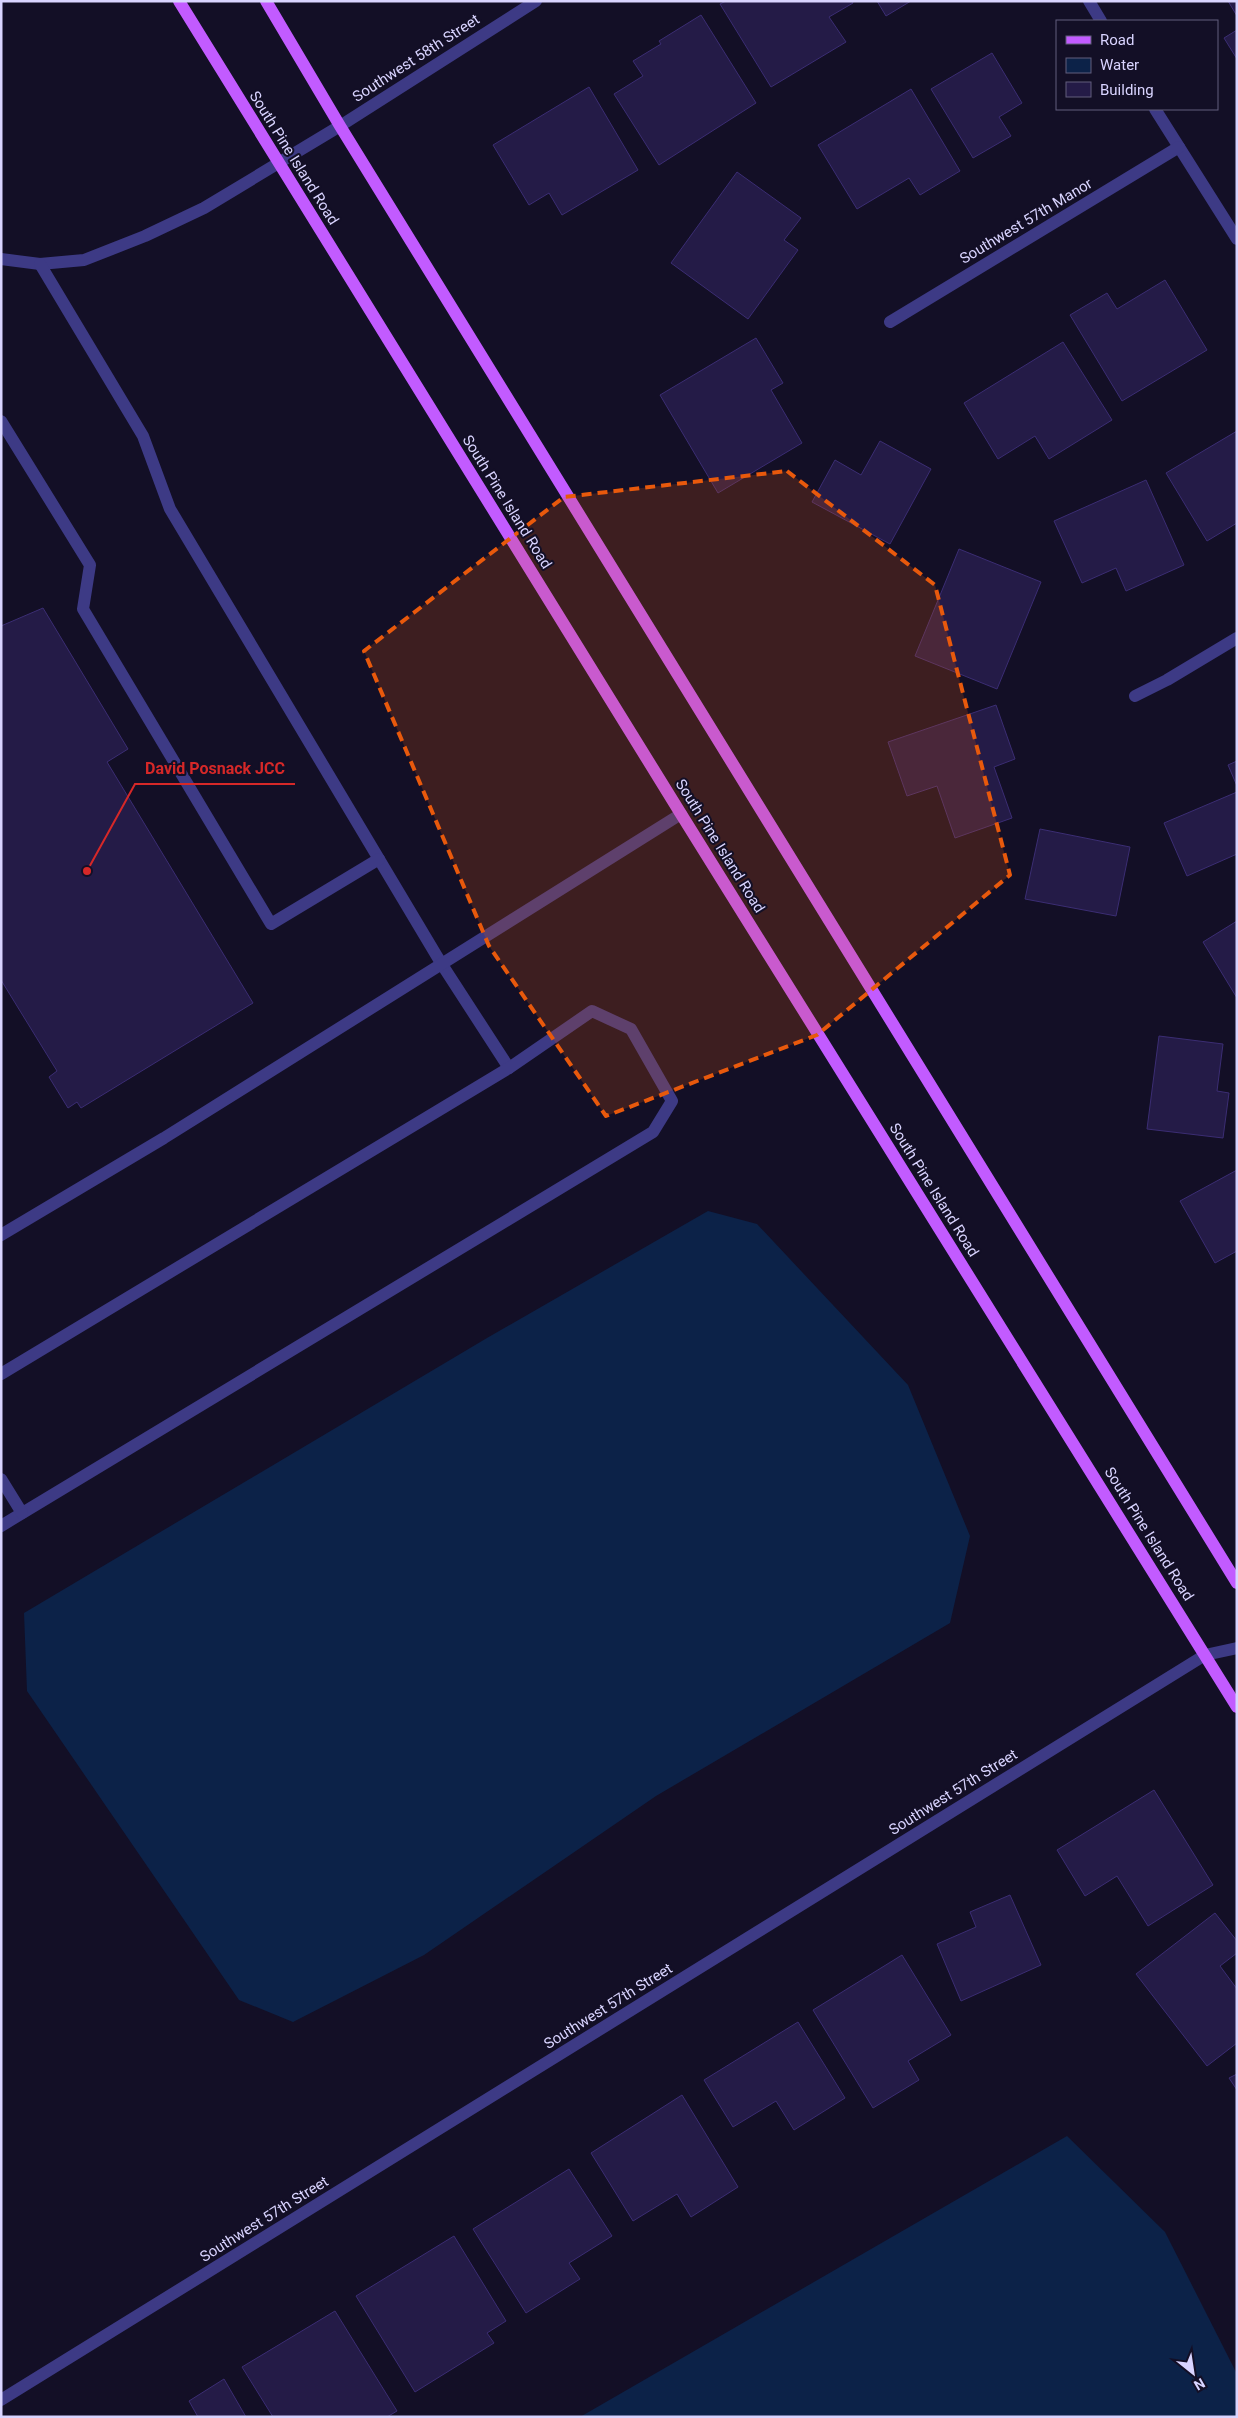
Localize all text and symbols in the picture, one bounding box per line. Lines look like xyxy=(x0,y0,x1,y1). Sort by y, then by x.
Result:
street label: Southwest 58th Street xyxy=(349,10,483,106)
legend xyxy=(1056,20,1218,110)
text: Road xyxy=(1100,31,1134,49)
text: Water xyxy=(1100,56,1139,74)
text: Building xyxy=(1100,81,1154,99)
street label: South Pine Island Road xyxy=(246,88,342,228)
street label: Southwest 57th Manor xyxy=(956,174,1096,268)
street label: South Pine Island Road xyxy=(459,432,555,572)
callout: David Posnack JCC xyxy=(135,753,295,784)
text: David Posnack JCC xyxy=(145,759,285,778)
street label: South Pine Island Road xyxy=(672,776,768,916)
street label: South Pine Island Road xyxy=(886,1120,982,1260)
street label: South Pine Island Road xyxy=(1101,1464,1197,1604)
street label: Southwest 57th Street xyxy=(886,1745,1021,1839)
street label: Southwest 57th Street xyxy=(541,1959,676,2053)
street label: Southwest 57th Street xyxy=(197,2172,332,2266)
north arrow xyxy=(1168,2348,1218,2398)
text: N xyxy=(1191,2375,1208,2394)

